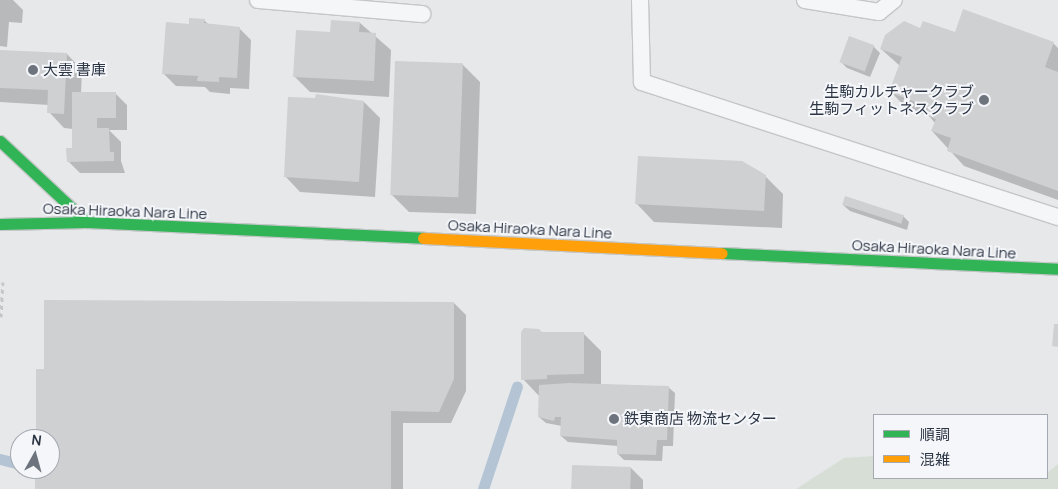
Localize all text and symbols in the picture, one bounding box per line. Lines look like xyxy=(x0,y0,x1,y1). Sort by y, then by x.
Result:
place label: 大雲 書庫 xyxy=(43,61,106,79)
marker: 大雲 書庫 xyxy=(27,64,39,76)
place label: 生駒カルチャークラブ 生駒フィットネスクラブ xyxy=(809,82,974,117)
marker: 生駒カルチャークラブ 生駒フィットネスクラブ xyxy=(978,94,990,106)
street label: Osaka Hiraoka Nara Line xyxy=(42,199,208,223)
street label: Osaka Hiraoka Nara Line xyxy=(447,216,613,242)
street label: Osaka Hiraoka Nara Line xyxy=(851,236,1017,262)
place label: 鉄東商店 物流センター xyxy=(624,410,777,428)
marker: 鉄東商店 物流センター xyxy=(608,413,620,425)
legend xyxy=(873,414,1048,479)
text: 順調 xyxy=(920,424,950,445)
north arrow xyxy=(10,429,60,479)
text: N xyxy=(31,430,43,450)
text: 混雑 xyxy=(920,449,950,470)

